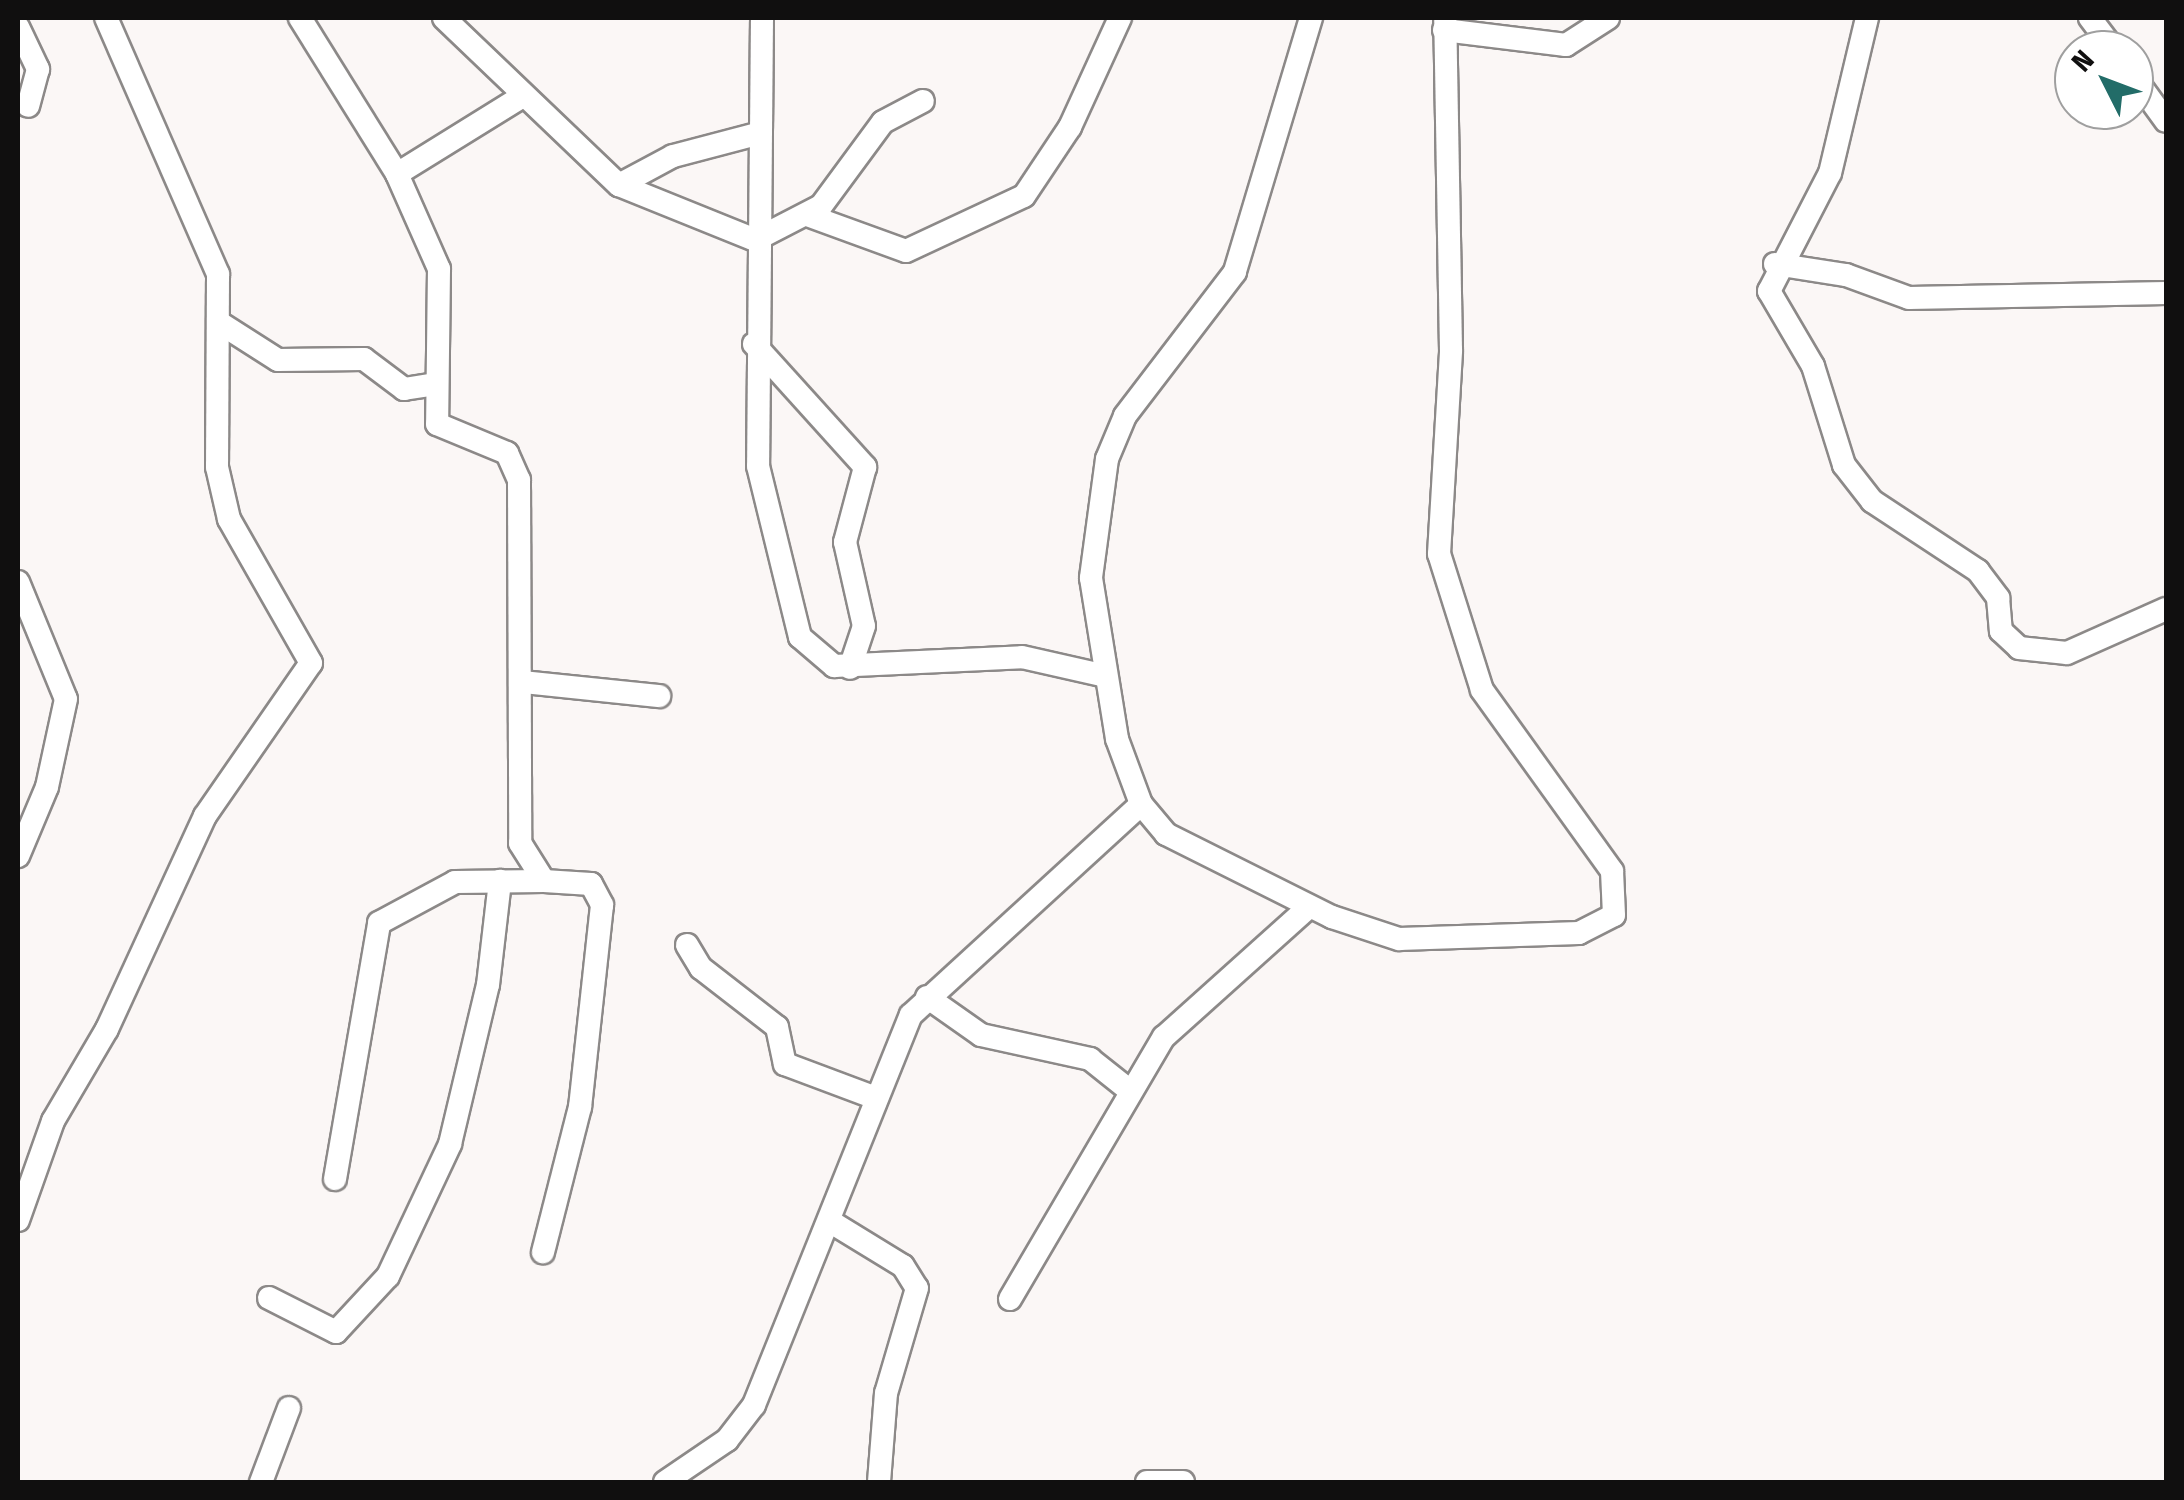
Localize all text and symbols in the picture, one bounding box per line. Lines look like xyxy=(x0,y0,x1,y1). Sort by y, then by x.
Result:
north arrow xyxy=(2054,30,2154,130)
text: N xyxy=(2065,44,2101,78)

